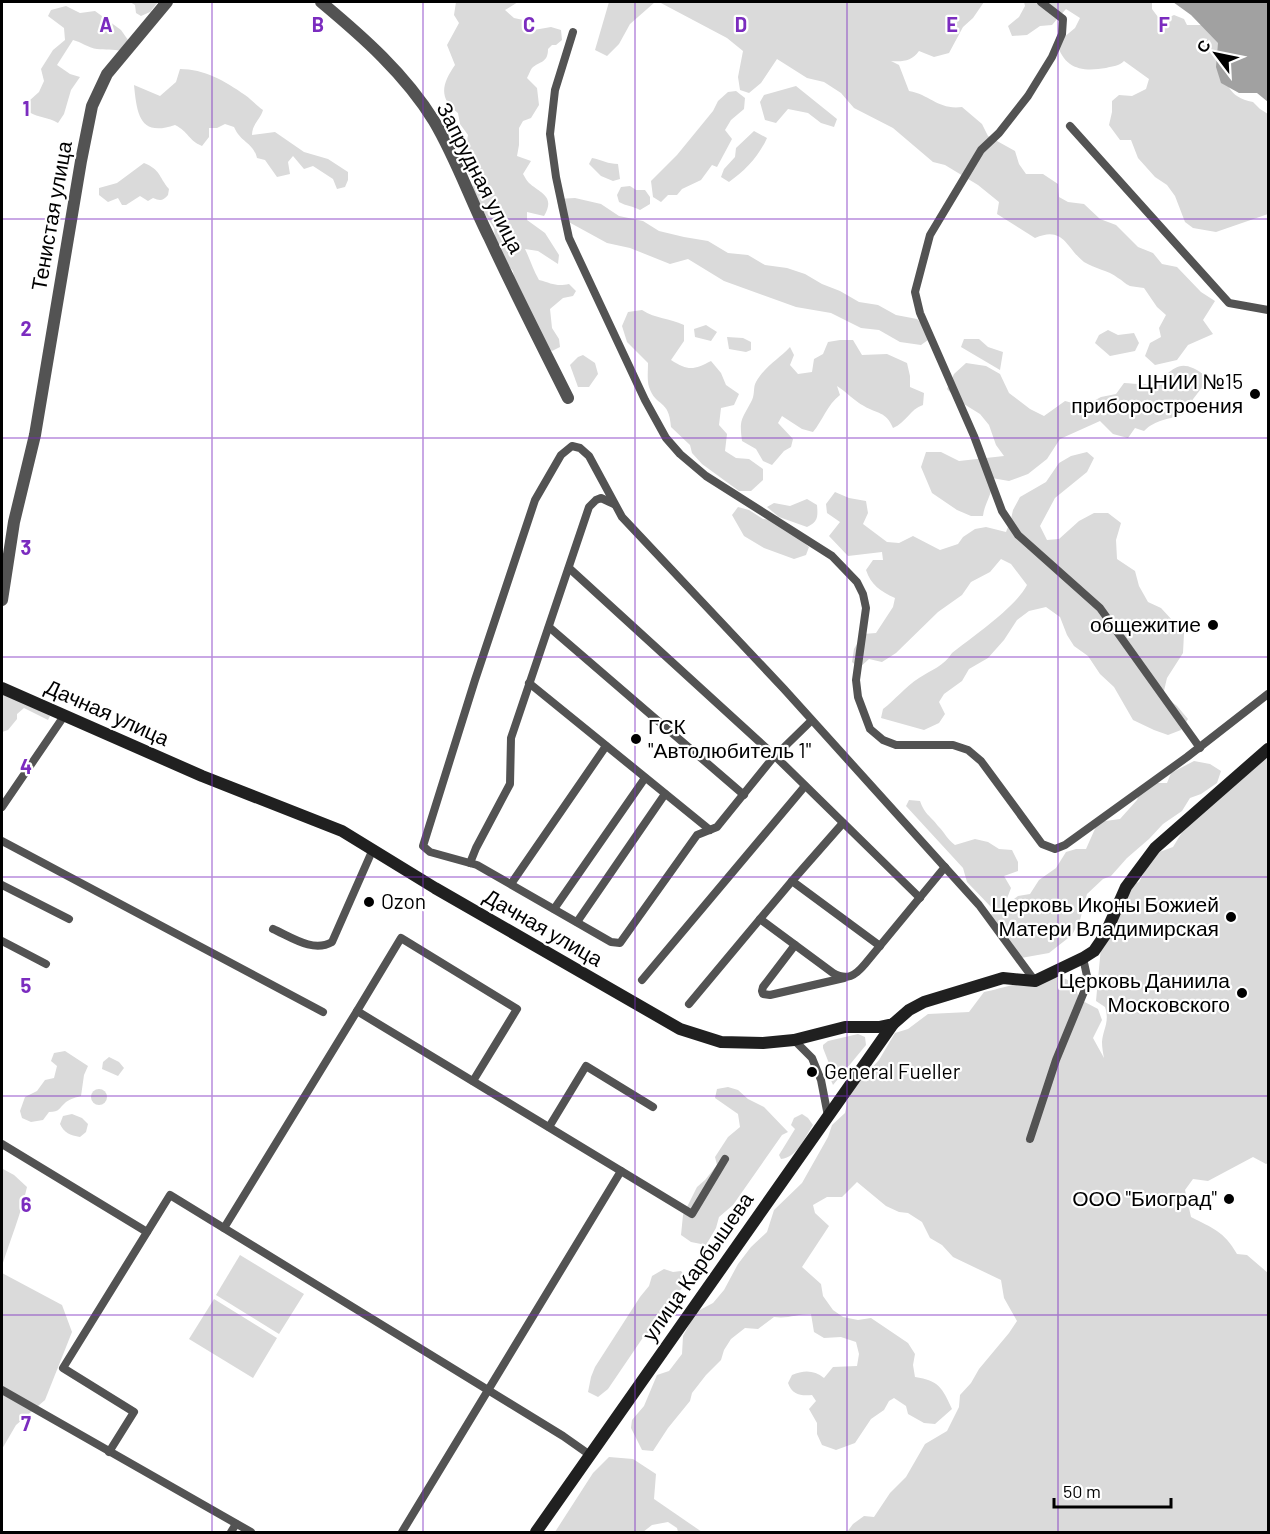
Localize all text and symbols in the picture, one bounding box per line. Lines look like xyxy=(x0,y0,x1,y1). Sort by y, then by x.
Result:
text: A xyxy=(99,12,113,36)
text: B xyxy=(312,12,324,36)
text: C xyxy=(523,12,535,36)
text: D xyxy=(735,12,747,36)
text: E xyxy=(946,12,958,36)
text: F xyxy=(1158,12,1170,36)
north arrow xyxy=(1186,24,1246,84)
text: С xyxy=(1192,35,1214,56)
text: 1 xyxy=(22,96,30,120)
street label: Запрудная улица xyxy=(433,98,530,257)
street label: Тенистая улица xyxy=(25,139,76,293)
text: 2 xyxy=(20,316,32,340)
place label: ЦНИИ №15 приборостроения xyxy=(1071,368,1243,417)
marker: ЦНИИ №15 приборостроения xyxy=(1248,387,1262,401)
text: 3 xyxy=(21,535,31,559)
place label: общежитие xyxy=(1090,611,1201,636)
marker: общежитие xyxy=(1206,618,1220,632)
street label: Дачная улица xyxy=(42,673,174,750)
place label: ГСК "Автолюбитель 1" xyxy=(648,713,811,762)
marker: ГСК "Автолюбитель 1" xyxy=(629,732,643,746)
text: 4 xyxy=(20,754,32,778)
street label: Дачная улица xyxy=(480,883,608,971)
place label: Ozon xyxy=(381,888,426,913)
place label: Церковь Иконы Божией Матери Владимирская xyxy=(991,891,1219,940)
marker: Ozon xyxy=(362,895,376,909)
marker: Церковь Иконы Божией Матери Владимирская xyxy=(1224,910,1238,924)
place label: Церковь Даниила Московского xyxy=(1059,967,1230,1016)
text: 5 xyxy=(21,973,32,997)
marker: Церковь Даниила Московского xyxy=(1235,986,1249,1000)
place label: General Fueller xyxy=(824,1058,961,1083)
marker: General Fueller xyxy=(805,1065,819,1079)
place label: ООО "Биоград" xyxy=(1072,1185,1217,1210)
street label: улица Карбышева xyxy=(636,1187,758,1345)
text: 6 xyxy=(21,1192,32,1216)
marker: ООО "Биоград" xyxy=(1222,1192,1236,1206)
text: 7 xyxy=(21,1411,31,1435)
scale bar xyxy=(1054,1471,1171,1509)
text: 50 m xyxy=(1063,1480,1101,1502)

